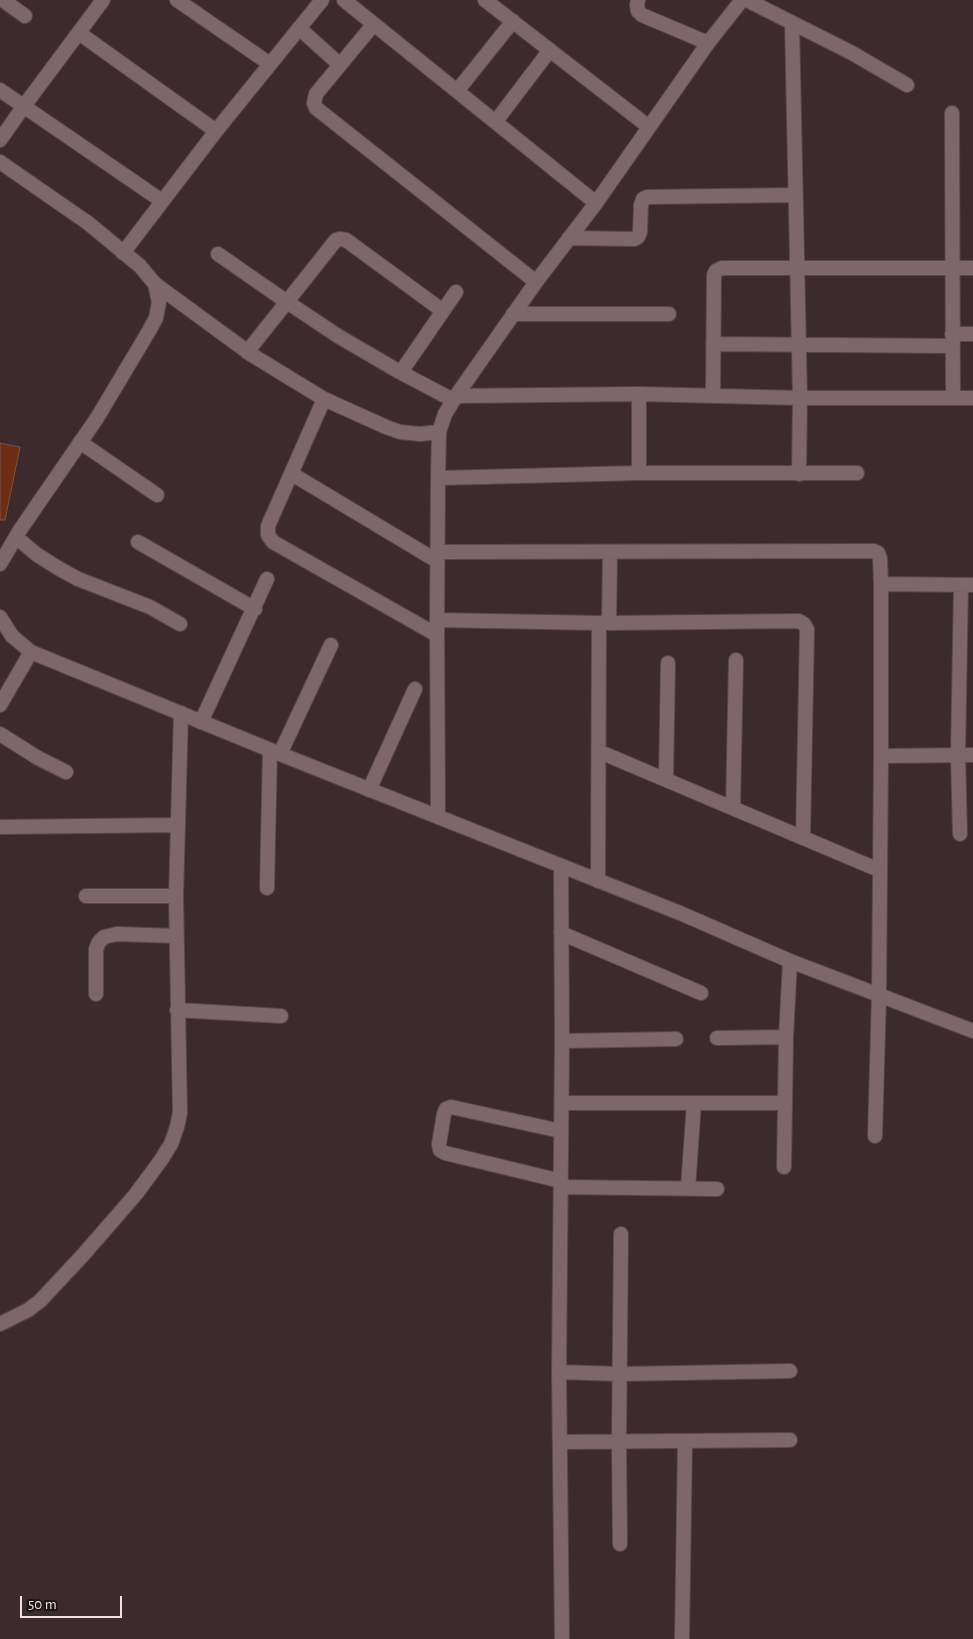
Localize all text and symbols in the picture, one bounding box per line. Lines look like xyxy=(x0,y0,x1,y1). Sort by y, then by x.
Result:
scale bar xyxy=(22,1586,125,1618)
text: 50 m xyxy=(28,1597,57,1612)

